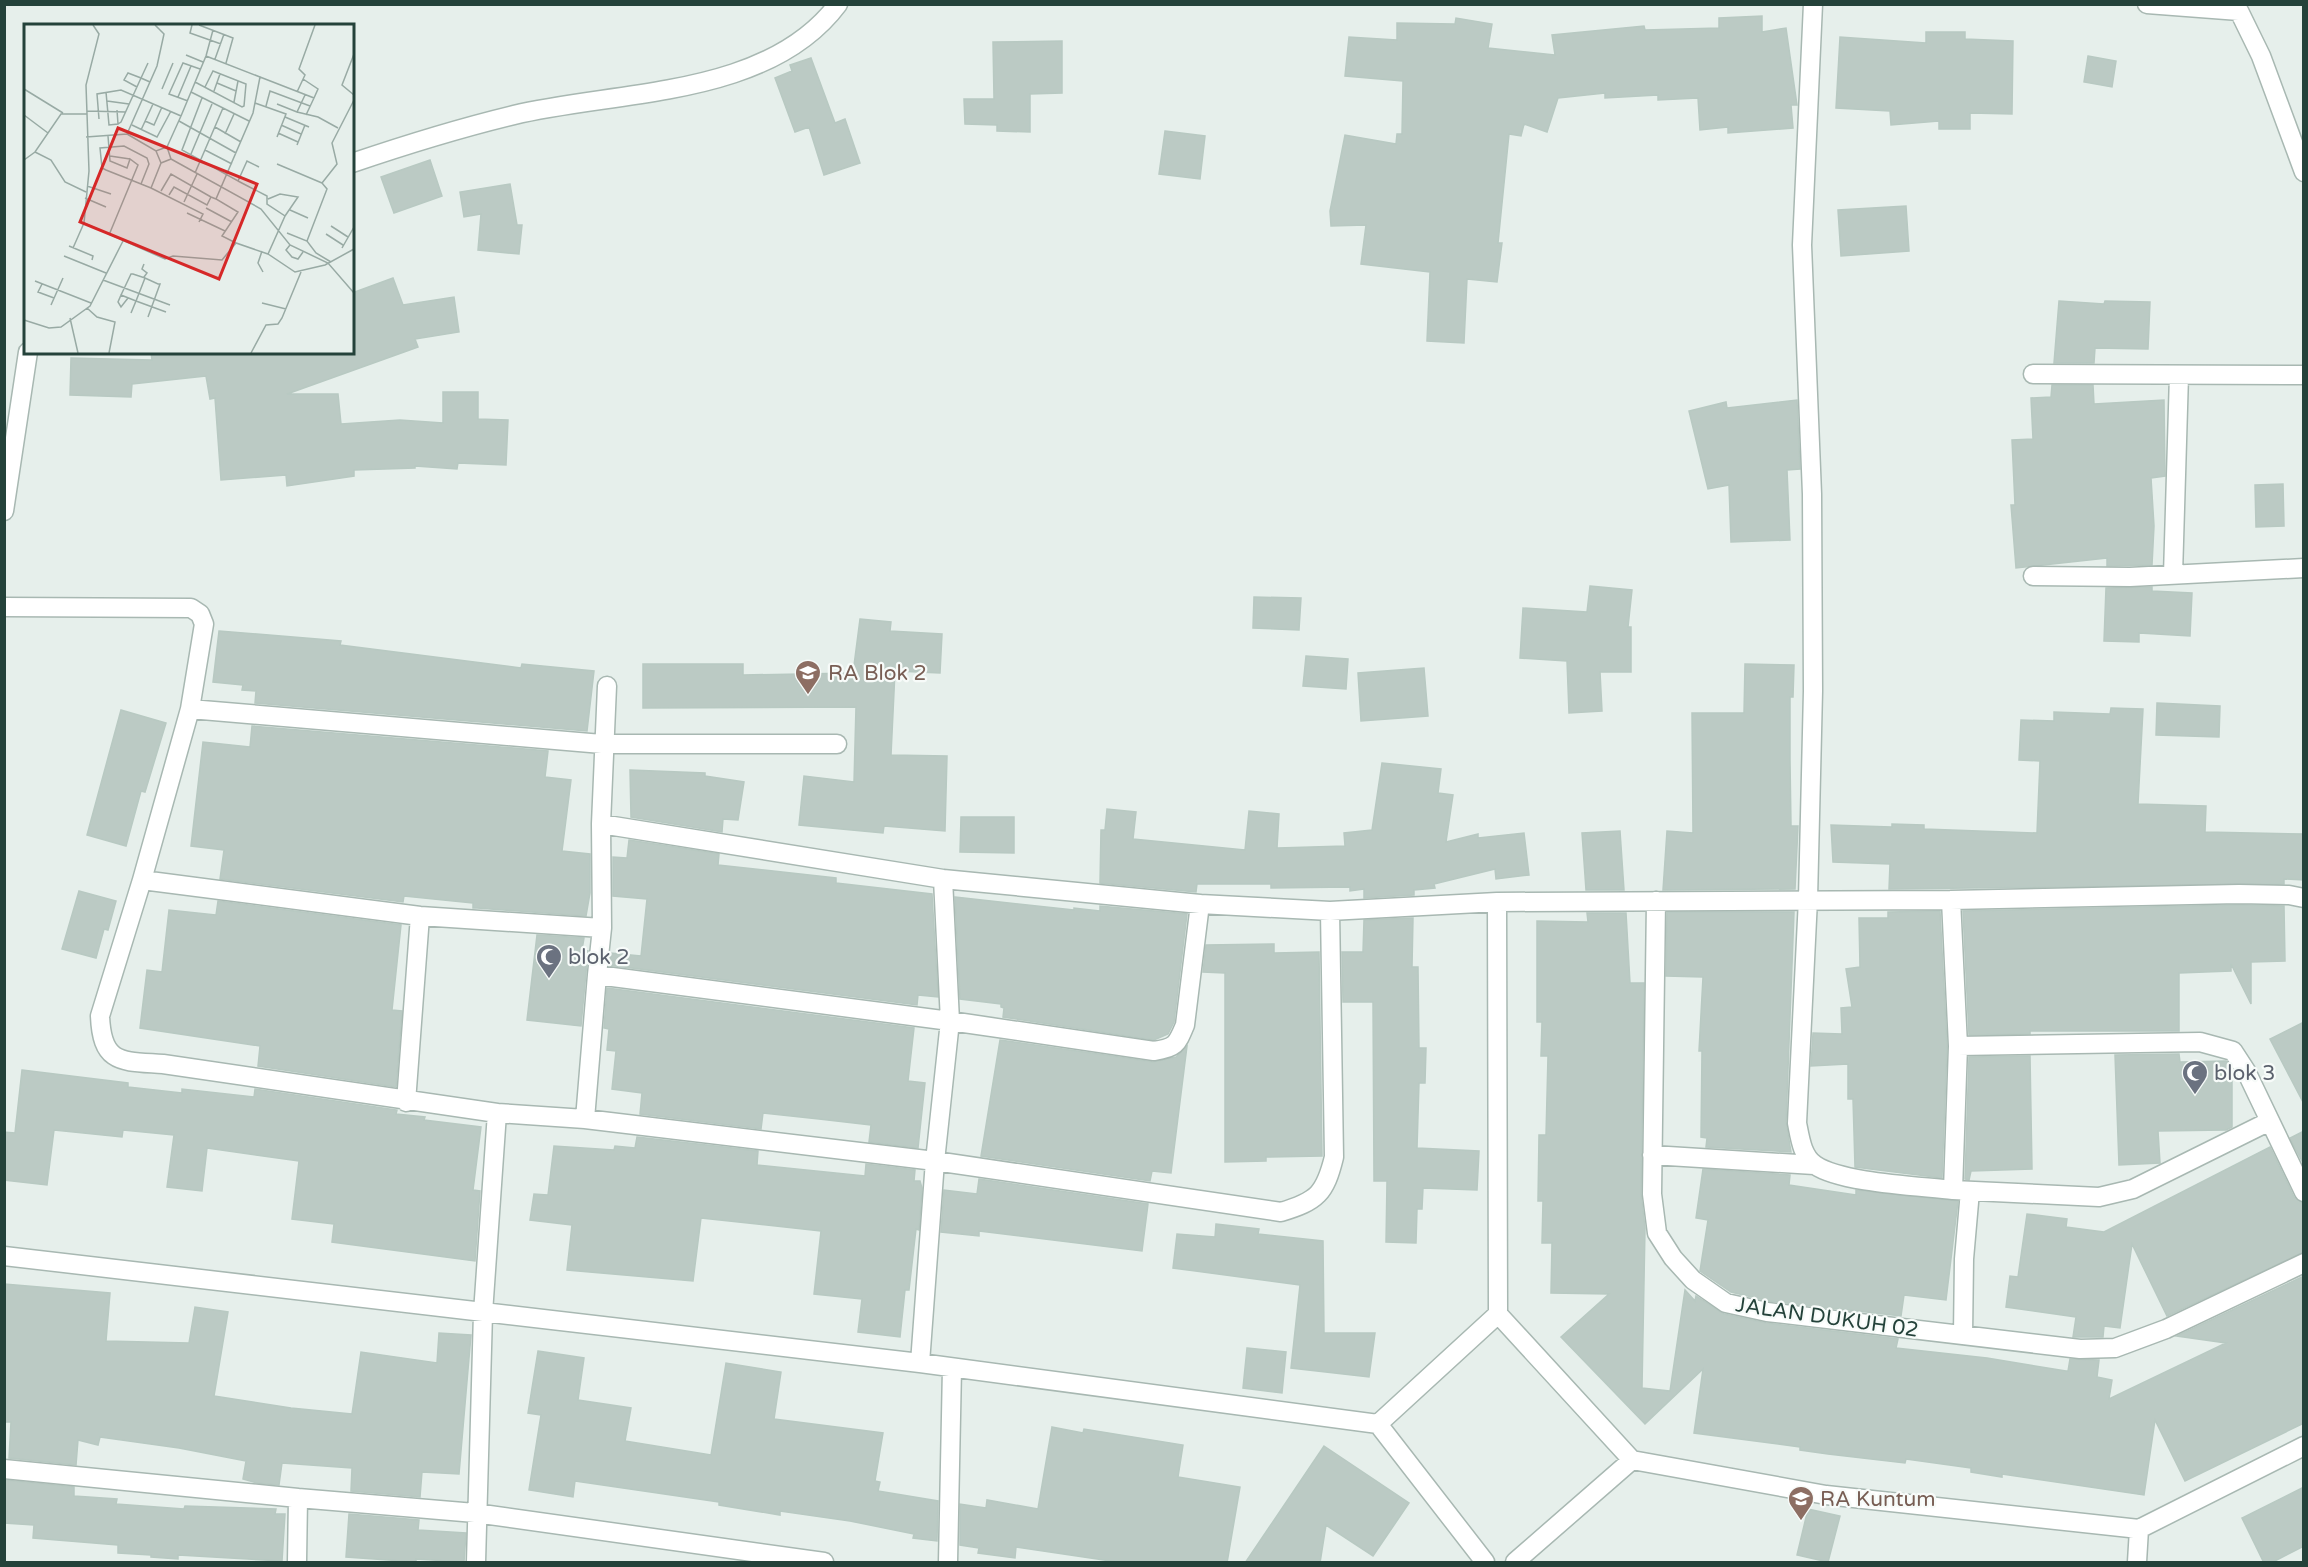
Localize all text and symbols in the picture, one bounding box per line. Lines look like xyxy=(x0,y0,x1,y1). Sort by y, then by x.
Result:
inset map xyxy=(24,24,354,354)
school or university icon: RA Blok 2 xyxy=(793,658,823,696)
place label: RA Blok 2 xyxy=(828,661,927,686)
mosque icon: blok 2 xyxy=(534,942,564,980)
place label: blok 2 xyxy=(568,945,629,970)
mosque icon: blok 3 xyxy=(2180,1058,2210,1096)
place label: blok 3 xyxy=(2214,1061,2275,1086)
street label: JALAN DUKUH 02 xyxy=(1734,1292,1920,1343)
school or university icon: RA Kuntum xyxy=(1786,1484,1816,1522)
place label: RA Kuntum xyxy=(1820,1487,1936,1512)

